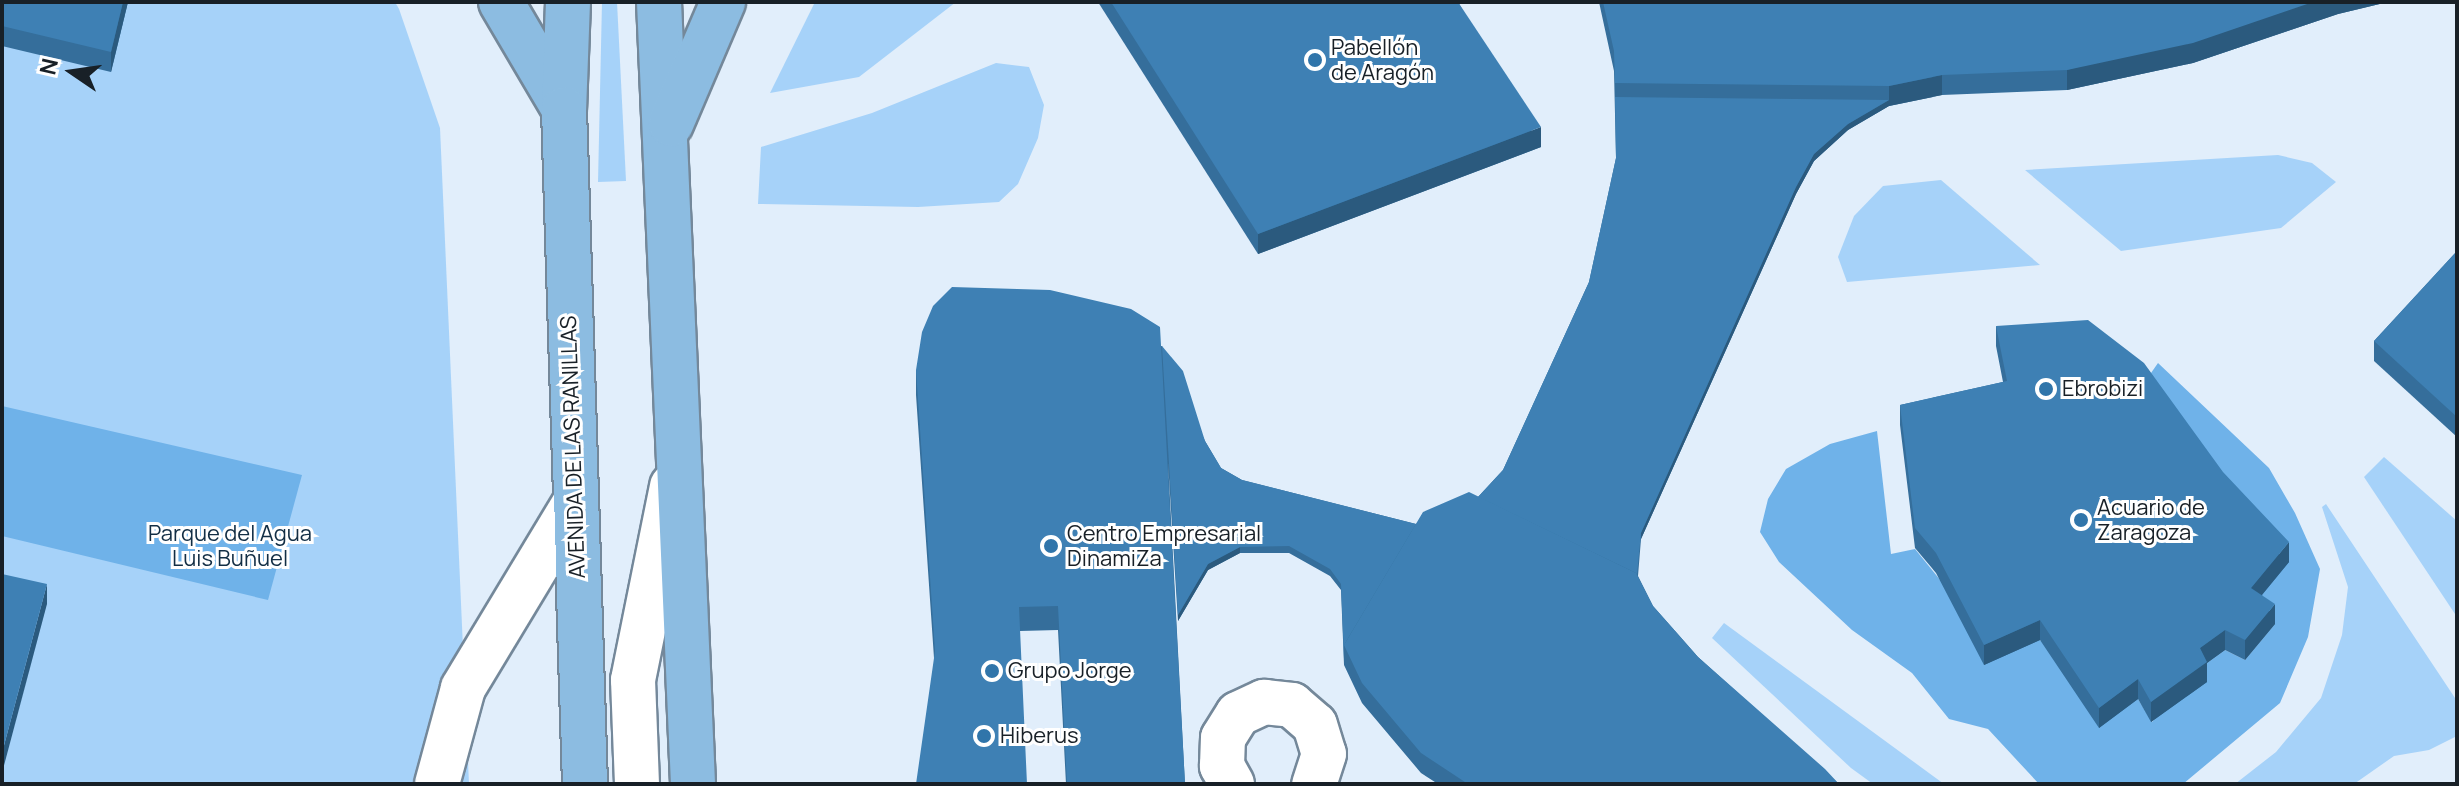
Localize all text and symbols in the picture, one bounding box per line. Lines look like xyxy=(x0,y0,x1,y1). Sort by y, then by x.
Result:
north arrow xyxy=(32,32,112,112)
place label: Pabellón de Aragón xyxy=(1331,34,1434,86)
marker: Pabellón de Aragón xyxy=(1306,51,1324,69)
text: N xyxy=(32,56,65,78)
street label: AVENIDA DE LAS RANILLAS xyxy=(555,315,591,579)
place label: Ebrobizi xyxy=(2062,376,2143,402)
marker: Ebrobizi xyxy=(2037,380,2055,398)
place label: Acuario de Zaragoza xyxy=(2097,494,2205,546)
marker: Acuario de Zaragoza xyxy=(2072,511,2090,529)
park label: Parque del Agua Luis Buñuel xyxy=(148,520,312,572)
place label: Centro Empresarial DinamiZa xyxy=(1067,520,1261,572)
marker: Centro Empresarial DinamiZa xyxy=(1042,537,1060,555)
place label: Grupo Jorge xyxy=(1008,658,1132,684)
marker: Grupo Jorge xyxy=(983,662,1001,680)
place label: Hiberus xyxy=(1000,723,1079,749)
marker: Hiberus xyxy=(975,727,993,745)

